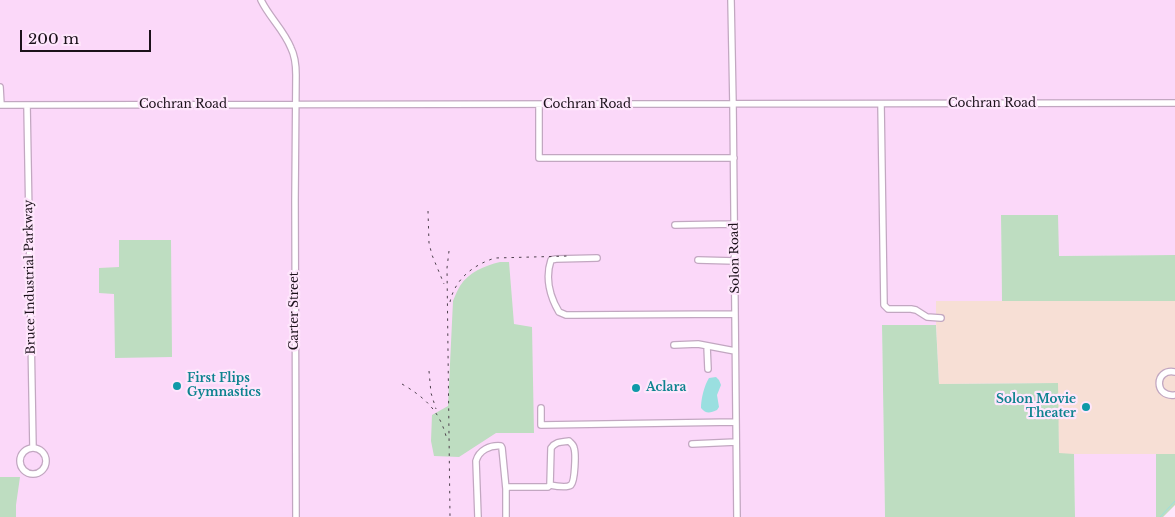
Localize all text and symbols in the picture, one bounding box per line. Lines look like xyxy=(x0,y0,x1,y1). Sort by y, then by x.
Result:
scale bar xyxy=(22,20,154,52)
text: 200 m xyxy=(28,29,79,48)
street label: Cochran Road xyxy=(948,97,1036,111)
street label: Cochran Road xyxy=(139,98,227,112)
street label: Cochran Road xyxy=(543,98,631,112)
street label: Bruce Industrial Parkway xyxy=(21,199,39,355)
street label: Solon Road xyxy=(727,222,743,294)
street label: Carter Street xyxy=(288,272,302,350)
place label: First Flips Gymnastics xyxy=(187,372,261,400)
marker: First Flips Gymnastics xyxy=(171,380,183,392)
place label: Aclara xyxy=(646,381,686,395)
marker: Aclara xyxy=(630,382,642,394)
place label: Solon Movie Theater xyxy=(996,393,1076,421)
marker: Solon Movie Theater xyxy=(1080,401,1092,413)

